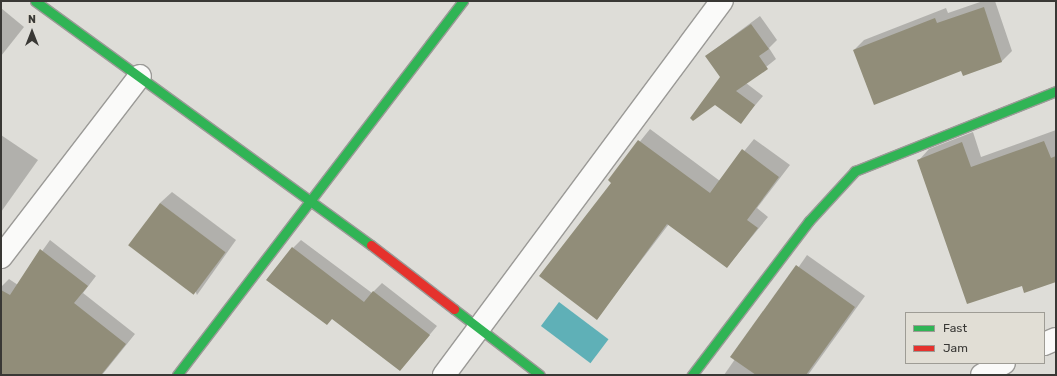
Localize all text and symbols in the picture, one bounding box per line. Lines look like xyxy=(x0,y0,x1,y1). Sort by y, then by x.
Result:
north arrow xyxy=(12,12,52,52)
text: N xyxy=(28,13,36,26)
legend xyxy=(905,312,1045,364)
text: Fast xyxy=(943,321,967,335)
text: Jam xyxy=(943,341,968,355)

